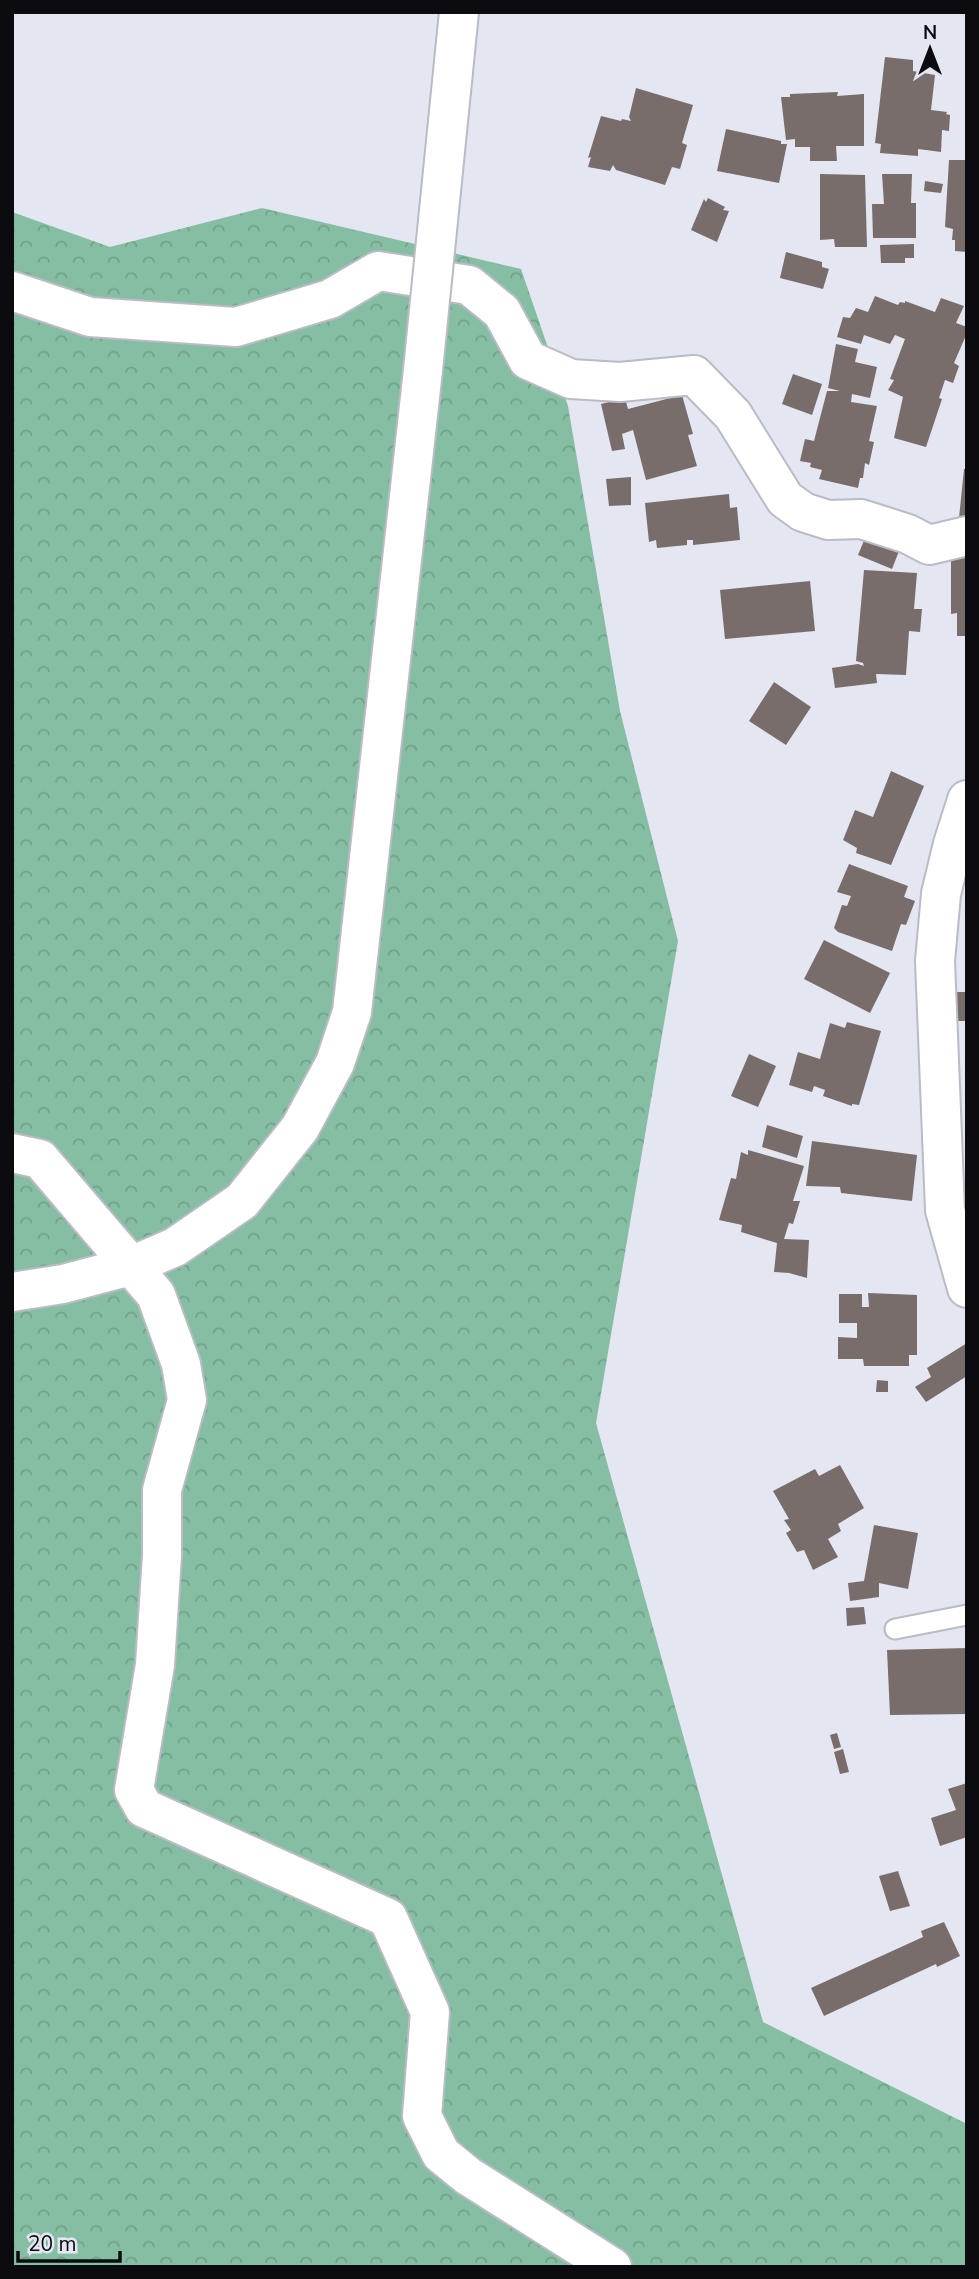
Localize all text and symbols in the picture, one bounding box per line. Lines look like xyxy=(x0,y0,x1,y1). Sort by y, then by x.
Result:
north arrow xyxy=(895,14,965,84)
text: N xyxy=(923,20,937,46)
scale bar xyxy=(18,2220,119,2264)
text: 20 m xyxy=(28,2230,77,2258)

